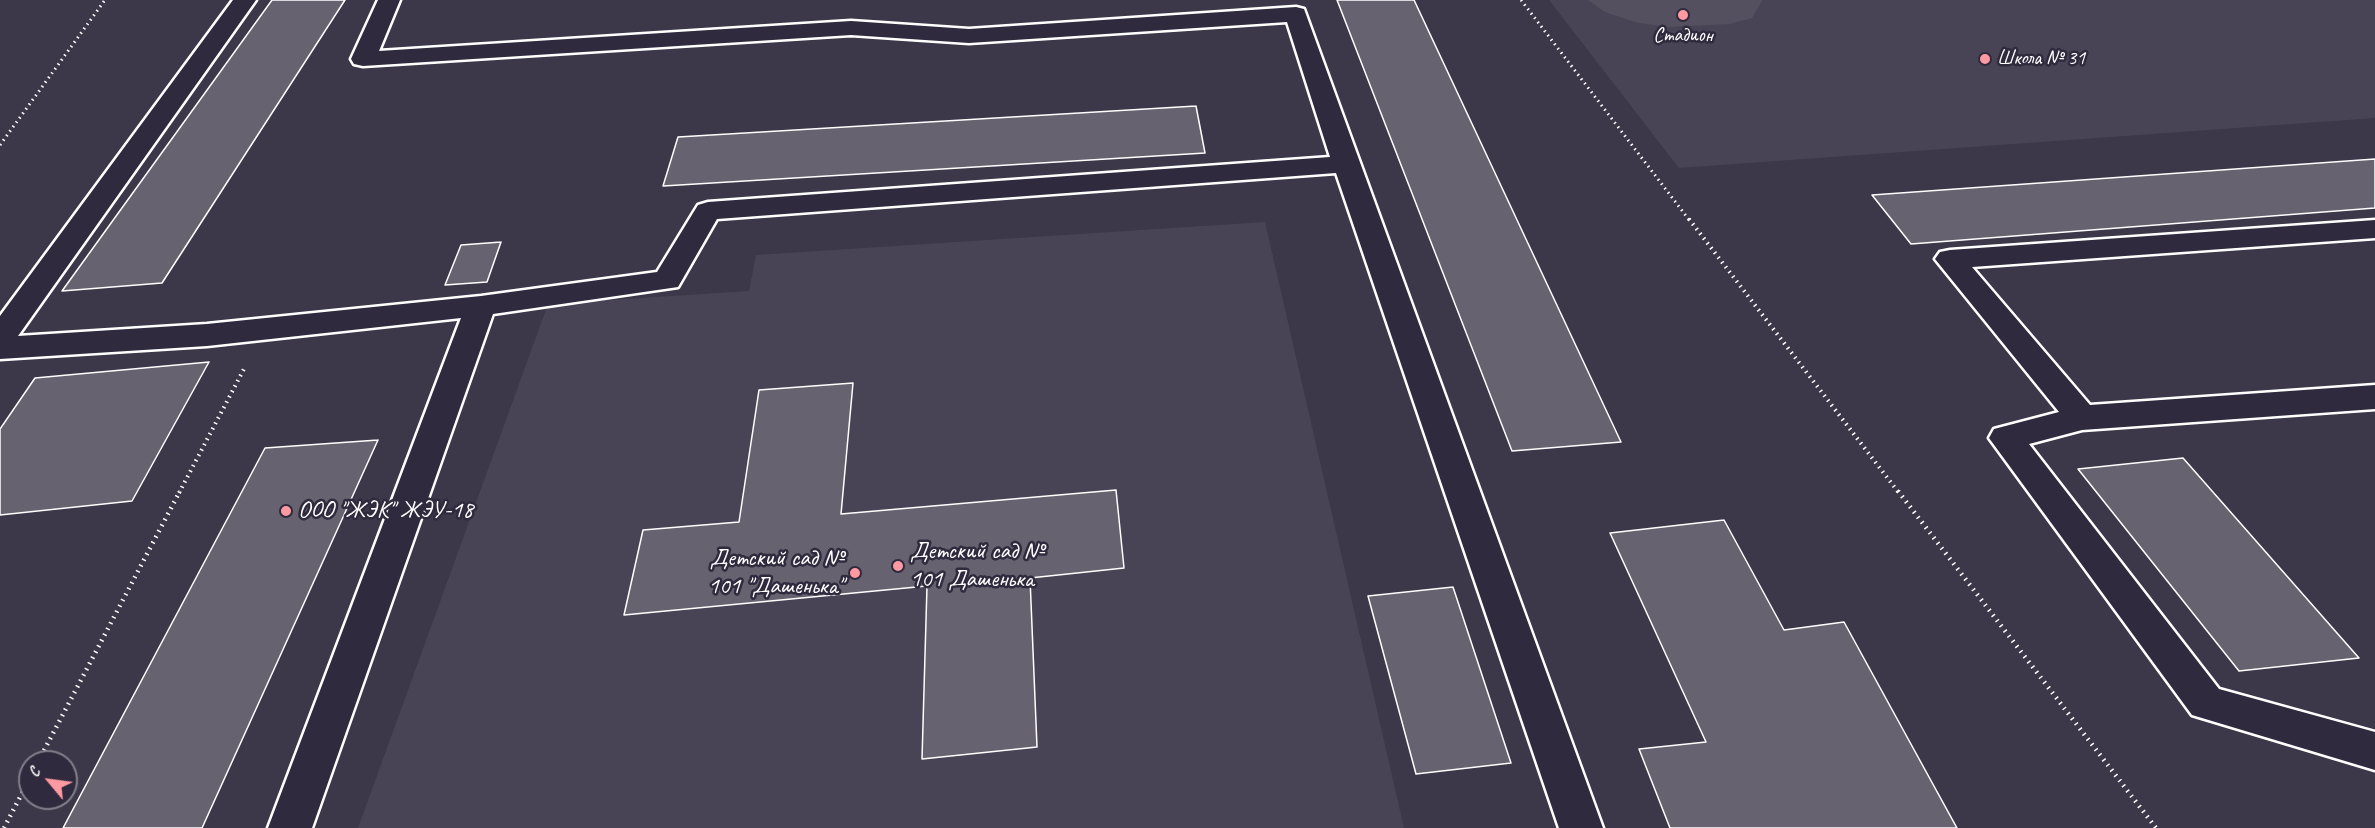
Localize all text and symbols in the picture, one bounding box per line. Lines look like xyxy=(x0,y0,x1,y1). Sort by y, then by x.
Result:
marker: Стадион xyxy=(1676,8,1690,22)
place label: Стадион xyxy=(1653,24,1713,48)
place label: Школа № 31 xyxy=(1997,47,2085,71)
marker: Школа № 31 xyxy=(1978,52,1992,66)
place label: ООО "ЖЭК" ЖЭУ-18 xyxy=(298,497,473,525)
marker: ООО "ЖЭК" ЖЭУ-18 xyxy=(279,504,293,518)
place label: Детский сад № 101 Дашенька xyxy=(910,538,1043,594)
place label: Детский сад № 101 "Дашенька" xyxy=(708,545,843,601)
marker: Детский сад № 101 Дашенька xyxy=(891,559,905,573)
marker: Детский сад № 101 "Дашенька" xyxy=(848,566,862,580)
north arrow xyxy=(18,750,78,810)
text: С xyxy=(23,764,45,781)

